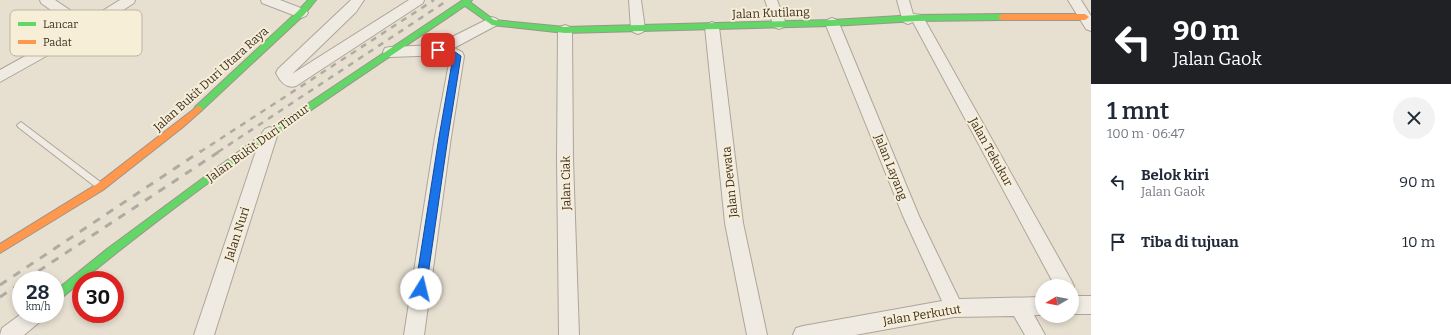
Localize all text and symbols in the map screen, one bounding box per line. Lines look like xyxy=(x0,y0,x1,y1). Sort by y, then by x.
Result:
street label: Jalan Kutilang xyxy=(731,5,810,21)
legend xyxy=(10,10,142,56)
text: 90 m xyxy=(1173,14,1239,47)
icon: left xyxy=(1107,16,1159,68)
text: Lancar xyxy=(43,18,78,31)
street label: Jalan Bukit Duri Utara Raya xyxy=(150,24,271,135)
pin xyxy=(421,33,455,67)
text: Padat xyxy=(43,36,72,49)
icon: arrive xyxy=(427,39,449,61)
text: Jalan Gaok xyxy=(1173,48,1262,70)
text: 1 mnt xyxy=(1107,97,1169,125)
button: close xyxy=(1393,97,1435,139)
street label: Jalan Bukit Duri Timur xyxy=(203,101,313,186)
street label: Jalan Tekukur xyxy=(966,114,1016,189)
text: 100 m · 06:47 xyxy=(1107,126,1185,141)
street label: Jalan Layang xyxy=(871,131,911,202)
street label: Jalan Dewata xyxy=(719,145,741,219)
street label: Jalan Ciak xyxy=(559,156,573,211)
text: Belok kiri xyxy=(1141,166,1209,184)
icon: left xyxy=(1107,171,1129,193)
text: 90 m xyxy=(1399,173,1435,191)
text: Jalan Gaok xyxy=(1141,184,1205,199)
street label: Jalan Nuri xyxy=(221,205,252,264)
icon: arrive xyxy=(1107,231,1129,253)
text: Tiba di tujuan xyxy=(1141,233,1239,251)
text: 10 m xyxy=(1402,233,1435,251)
position arrow xyxy=(400,268,442,310)
speed limit sign: 30 xyxy=(72,271,124,323)
north arrow xyxy=(1035,279,1079,323)
map controls xyxy=(1035,279,1079,323)
text: 28 xyxy=(26,280,50,304)
text: km/h xyxy=(26,301,50,313)
street label: Jalan Perkutut xyxy=(881,302,963,328)

